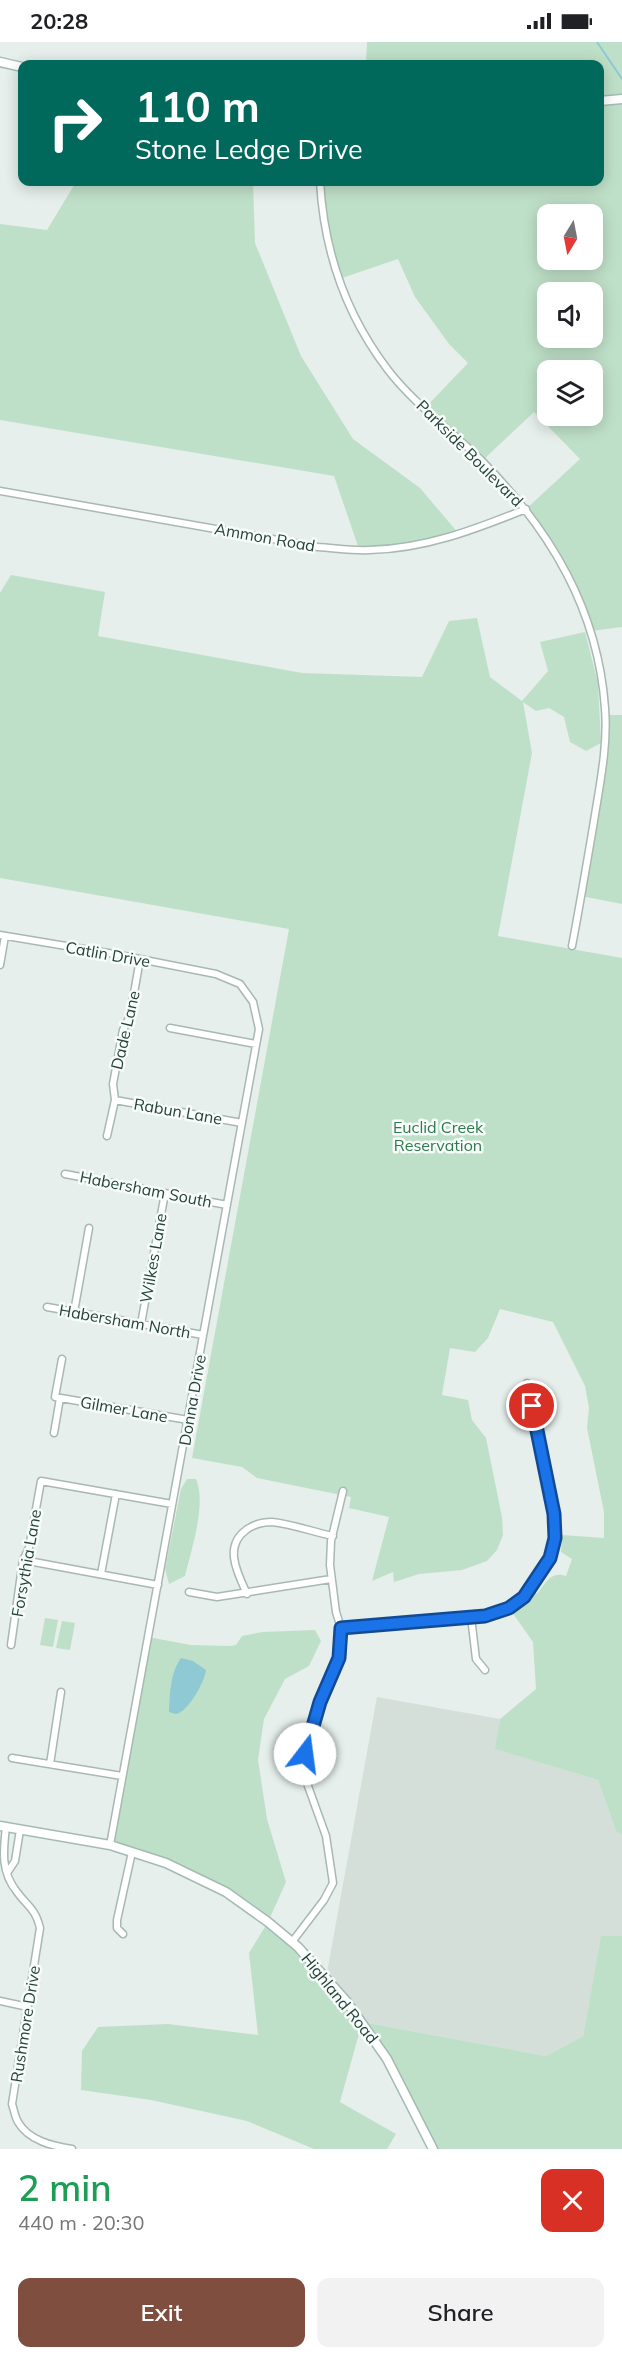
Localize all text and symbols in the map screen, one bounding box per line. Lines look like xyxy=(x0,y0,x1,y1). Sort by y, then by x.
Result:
text: 20:28 xyxy=(30,7,88,35)
text: 110 m xyxy=(135,80,260,133)
icon: right xyxy=(36,84,114,162)
text: Stone Ledge Drive xyxy=(135,132,363,166)
north arrow xyxy=(537,204,603,270)
map controls xyxy=(537,204,603,426)
button: sound xyxy=(537,282,603,348)
button: layers xyxy=(537,360,603,426)
street label: Parkside Boulevard xyxy=(412,395,528,511)
street label: Ammon Road xyxy=(213,518,317,556)
street label: Catlin Drive xyxy=(64,937,152,971)
street label: Dade Lane xyxy=(106,989,144,1071)
street label: Rabun Lane xyxy=(132,1093,224,1129)
park label: Euclid Creek Reservation xyxy=(393,1117,484,1155)
street label: Habersham South xyxy=(78,1166,214,1212)
street label: Wilkes Lane xyxy=(135,1212,171,1304)
street label: Habersham North xyxy=(58,1300,192,1342)
street label: Donna Drive xyxy=(174,1353,210,1447)
pin xyxy=(506,1380,557,1431)
icon: arrive xyxy=(515,1389,548,1422)
street label: Gilmer Lane xyxy=(79,1391,169,1427)
street label: Forsythia Lane xyxy=(7,1508,45,1618)
position arrow xyxy=(273,1722,337,1786)
street label: Highland Road xyxy=(297,1949,383,2047)
street label: Rushmore Drive xyxy=(6,1964,44,2084)
text: 2 min xyxy=(18,2165,112,2210)
button: close xyxy=(541,2169,604,2232)
text: 440 m · 20:30 xyxy=(18,2210,144,2235)
button: Exit xyxy=(18,2278,305,2347)
button: Share xyxy=(317,2278,604,2347)

